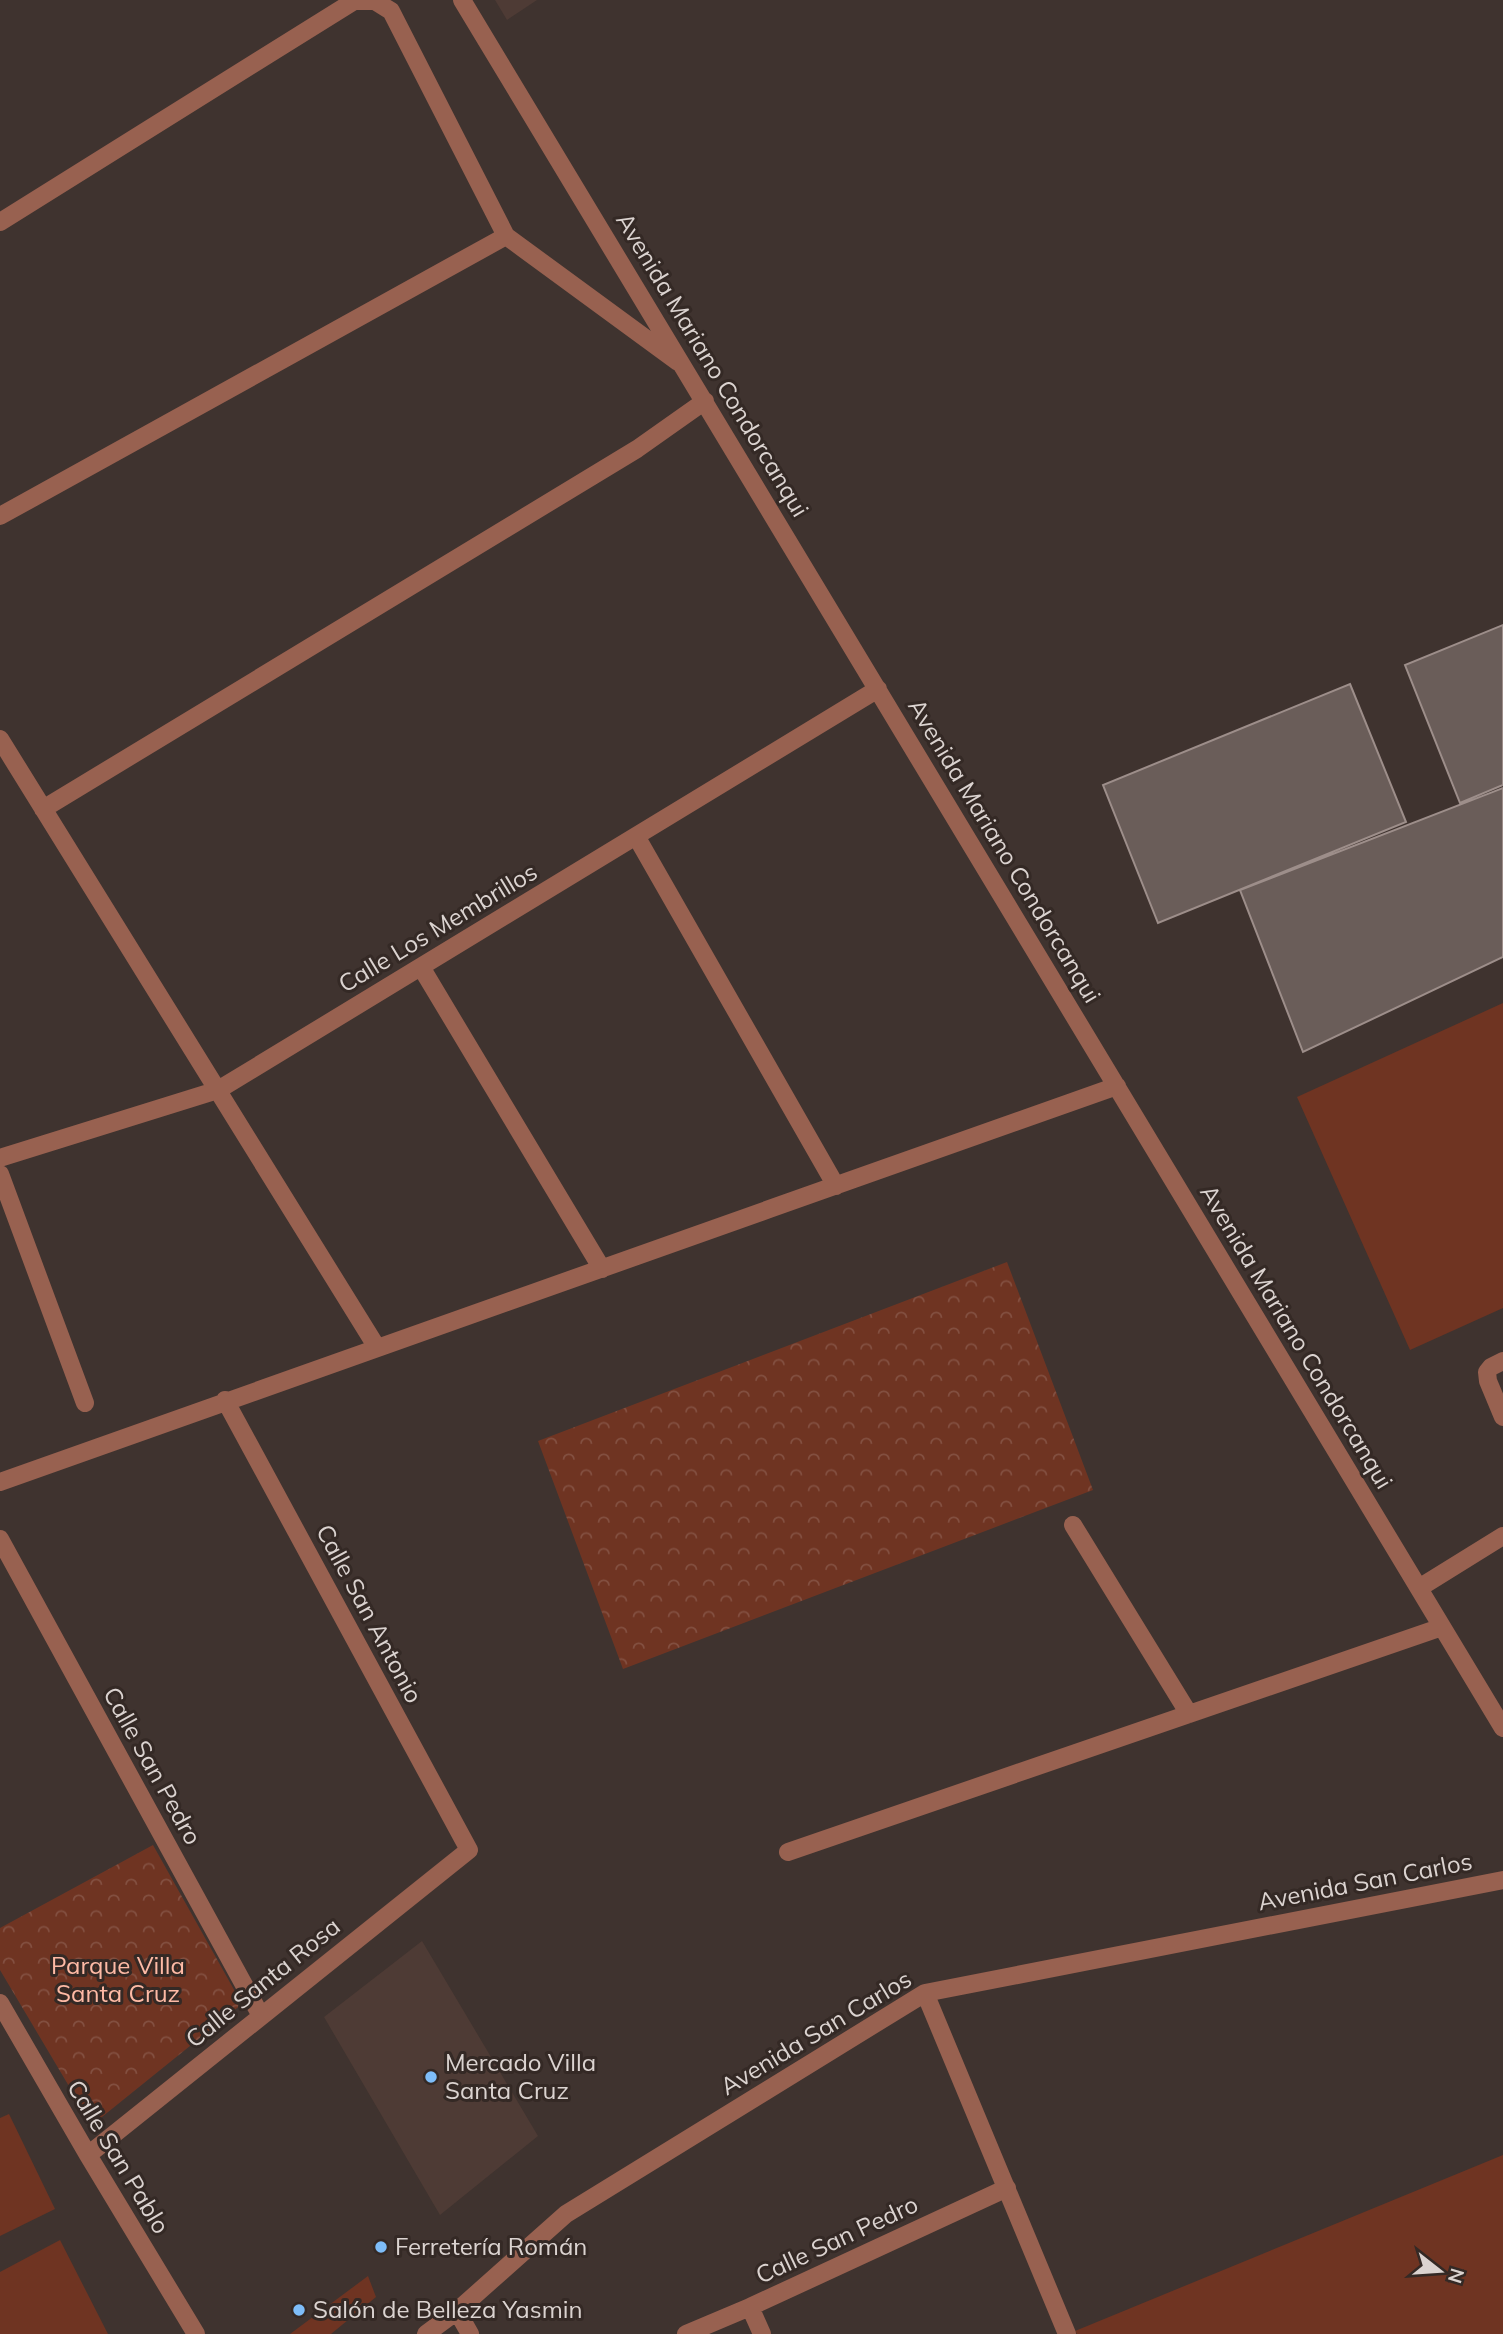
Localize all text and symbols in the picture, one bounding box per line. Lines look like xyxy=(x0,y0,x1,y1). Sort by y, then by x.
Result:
street label: Avenida Mariano Condorcanqui xyxy=(610,207,816,522)
street label: Avenida Mariano Condorcanqui xyxy=(902,693,1108,1008)
street label: Calle Los Membrillos xyxy=(333,856,542,998)
street label: Avenida Mariano Condorcanqui xyxy=(1194,1179,1400,1494)
street label: Calle San Antonio xyxy=(310,1519,430,1708)
street label: Calle San Pedro xyxy=(97,1681,209,1850)
street label: Avenida San Carlos xyxy=(1255,1846,1474,1917)
street label: Calle Santa Rosa xyxy=(179,1911,346,2054)
park label: Parque Villa Santa Cruz xyxy=(51,1950,185,2008)
street label: Avenida San Carlos xyxy=(714,1963,916,2101)
place label: Mercado Villa Santa Cruz xyxy=(445,2047,596,2105)
marker: Mercado Villa Santa Cruz xyxy=(423,2069,439,2085)
street label: Calle San Pablo xyxy=(61,2074,177,2239)
street label: Calle San Pedro xyxy=(751,2188,923,2290)
place label: Ferretería Román xyxy=(395,2231,587,2261)
north arrow xyxy=(1405,2236,1475,2306)
marker: Ferretería Román xyxy=(373,2239,389,2255)
text: N xyxy=(1443,2266,1470,2286)
place label: Salón de Belleza Yasmin xyxy=(313,2294,583,2324)
marker: Salón de Belleza Yasmin xyxy=(291,2302,307,2318)

